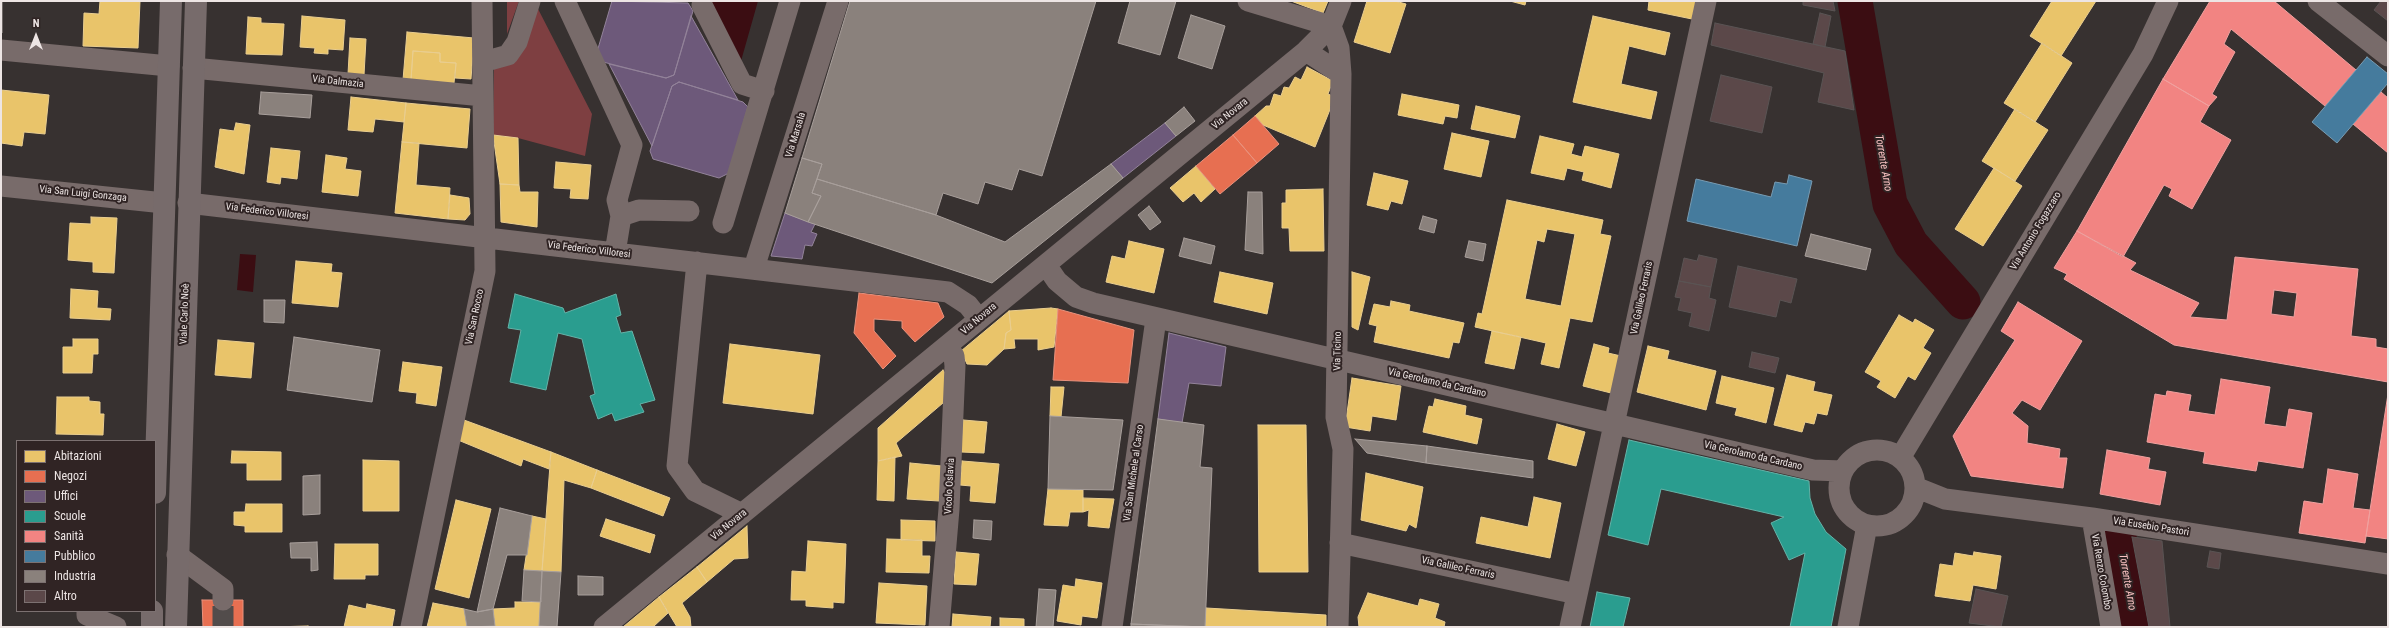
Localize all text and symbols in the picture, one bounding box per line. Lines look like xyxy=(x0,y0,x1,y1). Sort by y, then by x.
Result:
north arrow xyxy=(16,16,56,56)
text: N xyxy=(33,17,39,30)
street label: Via Dalmazia xyxy=(312,73,364,91)
street label: Via Novara xyxy=(1210,96,1250,132)
street label: Via Marsala xyxy=(783,111,809,159)
water label: Torrente Arno xyxy=(1872,134,1894,192)
street label: Via San Luigi Gonzaga xyxy=(39,183,127,205)
street label: Via Antonio Fogazzaro xyxy=(2008,190,2064,272)
street label: Via Federico Villoresi xyxy=(225,201,309,223)
street label: Via Federico Villoresi xyxy=(547,239,631,261)
street label: Via Galileo Ferraris xyxy=(1628,260,1656,336)
street label: Viale Carlo Noè xyxy=(178,283,192,345)
street label: Via San Rocco xyxy=(463,288,487,346)
street label: Via Novara xyxy=(959,301,999,337)
street label: Via Ticino xyxy=(1332,331,1344,371)
street label: Via Gerolamo da Cardano xyxy=(1387,366,1487,400)
street label: Via San Michele al Carso xyxy=(1121,424,1147,522)
street label: Via Gerolamo da Cardano xyxy=(1703,439,1803,473)
legend xyxy=(16,440,156,612)
text: Abitazioni xyxy=(54,449,102,463)
street label: Vicolo Oslavia xyxy=(943,458,957,514)
text: Negozi xyxy=(54,469,87,483)
text: Uffici xyxy=(54,489,78,503)
street label: Via Novara xyxy=(709,507,749,543)
text: Scuole xyxy=(54,509,86,523)
street label: Via Eusebio Pastori xyxy=(2112,515,2190,539)
text: Sanità xyxy=(54,529,84,543)
street label: Via Renzo Colombo xyxy=(2088,533,2114,611)
text: Pubblico xyxy=(54,549,95,563)
water label: Torrente Arno xyxy=(2116,553,2138,611)
street label: Via Galileo Ferraris xyxy=(1420,554,1496,582)
text: Industria xyxy=(54,569,96,583)
text: Altro xyxy=(54,589,77,603)

